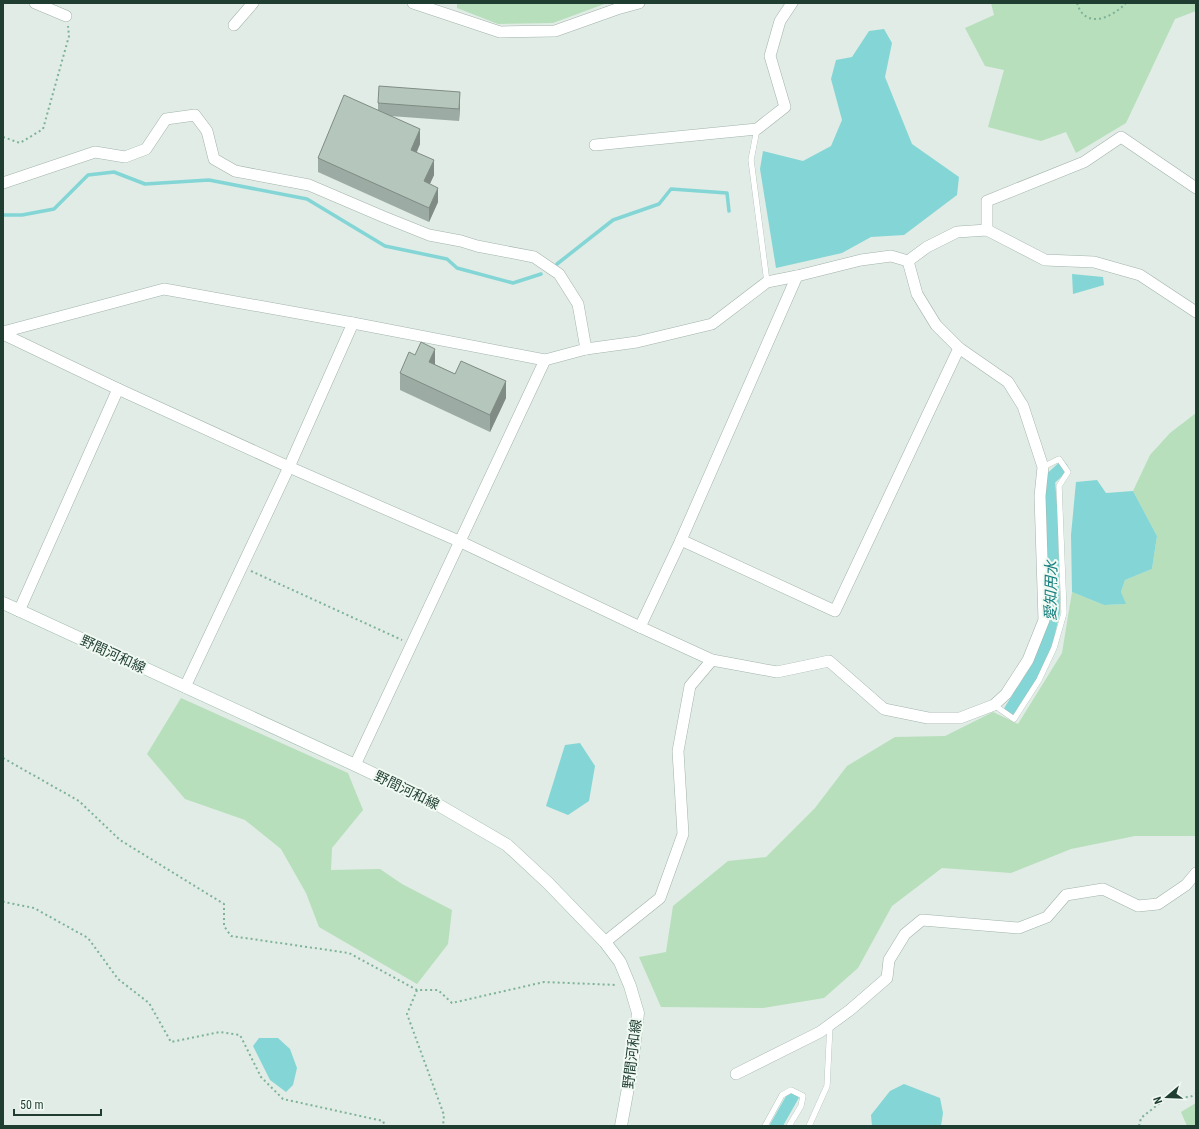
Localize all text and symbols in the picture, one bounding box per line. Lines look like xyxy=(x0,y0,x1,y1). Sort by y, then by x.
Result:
water label: 愛知用水 xyxy=(1041,559,1061,621)
street label: 野間河和線 xyxy=(78,632,148,676)
street label: 野間河和線 xyxy=(372,767,442,813)
street label: 野間河和線 xyxy=(620,1018,644,1090)
north arrow xyxy=(1147,1077,1187,1117)
scale bar xyxy=(14,1091,101,1117)
text: N xyxy=(1151,1095,1165,1105)
text: 50 m xyxy=(20,1098,44,1112)

